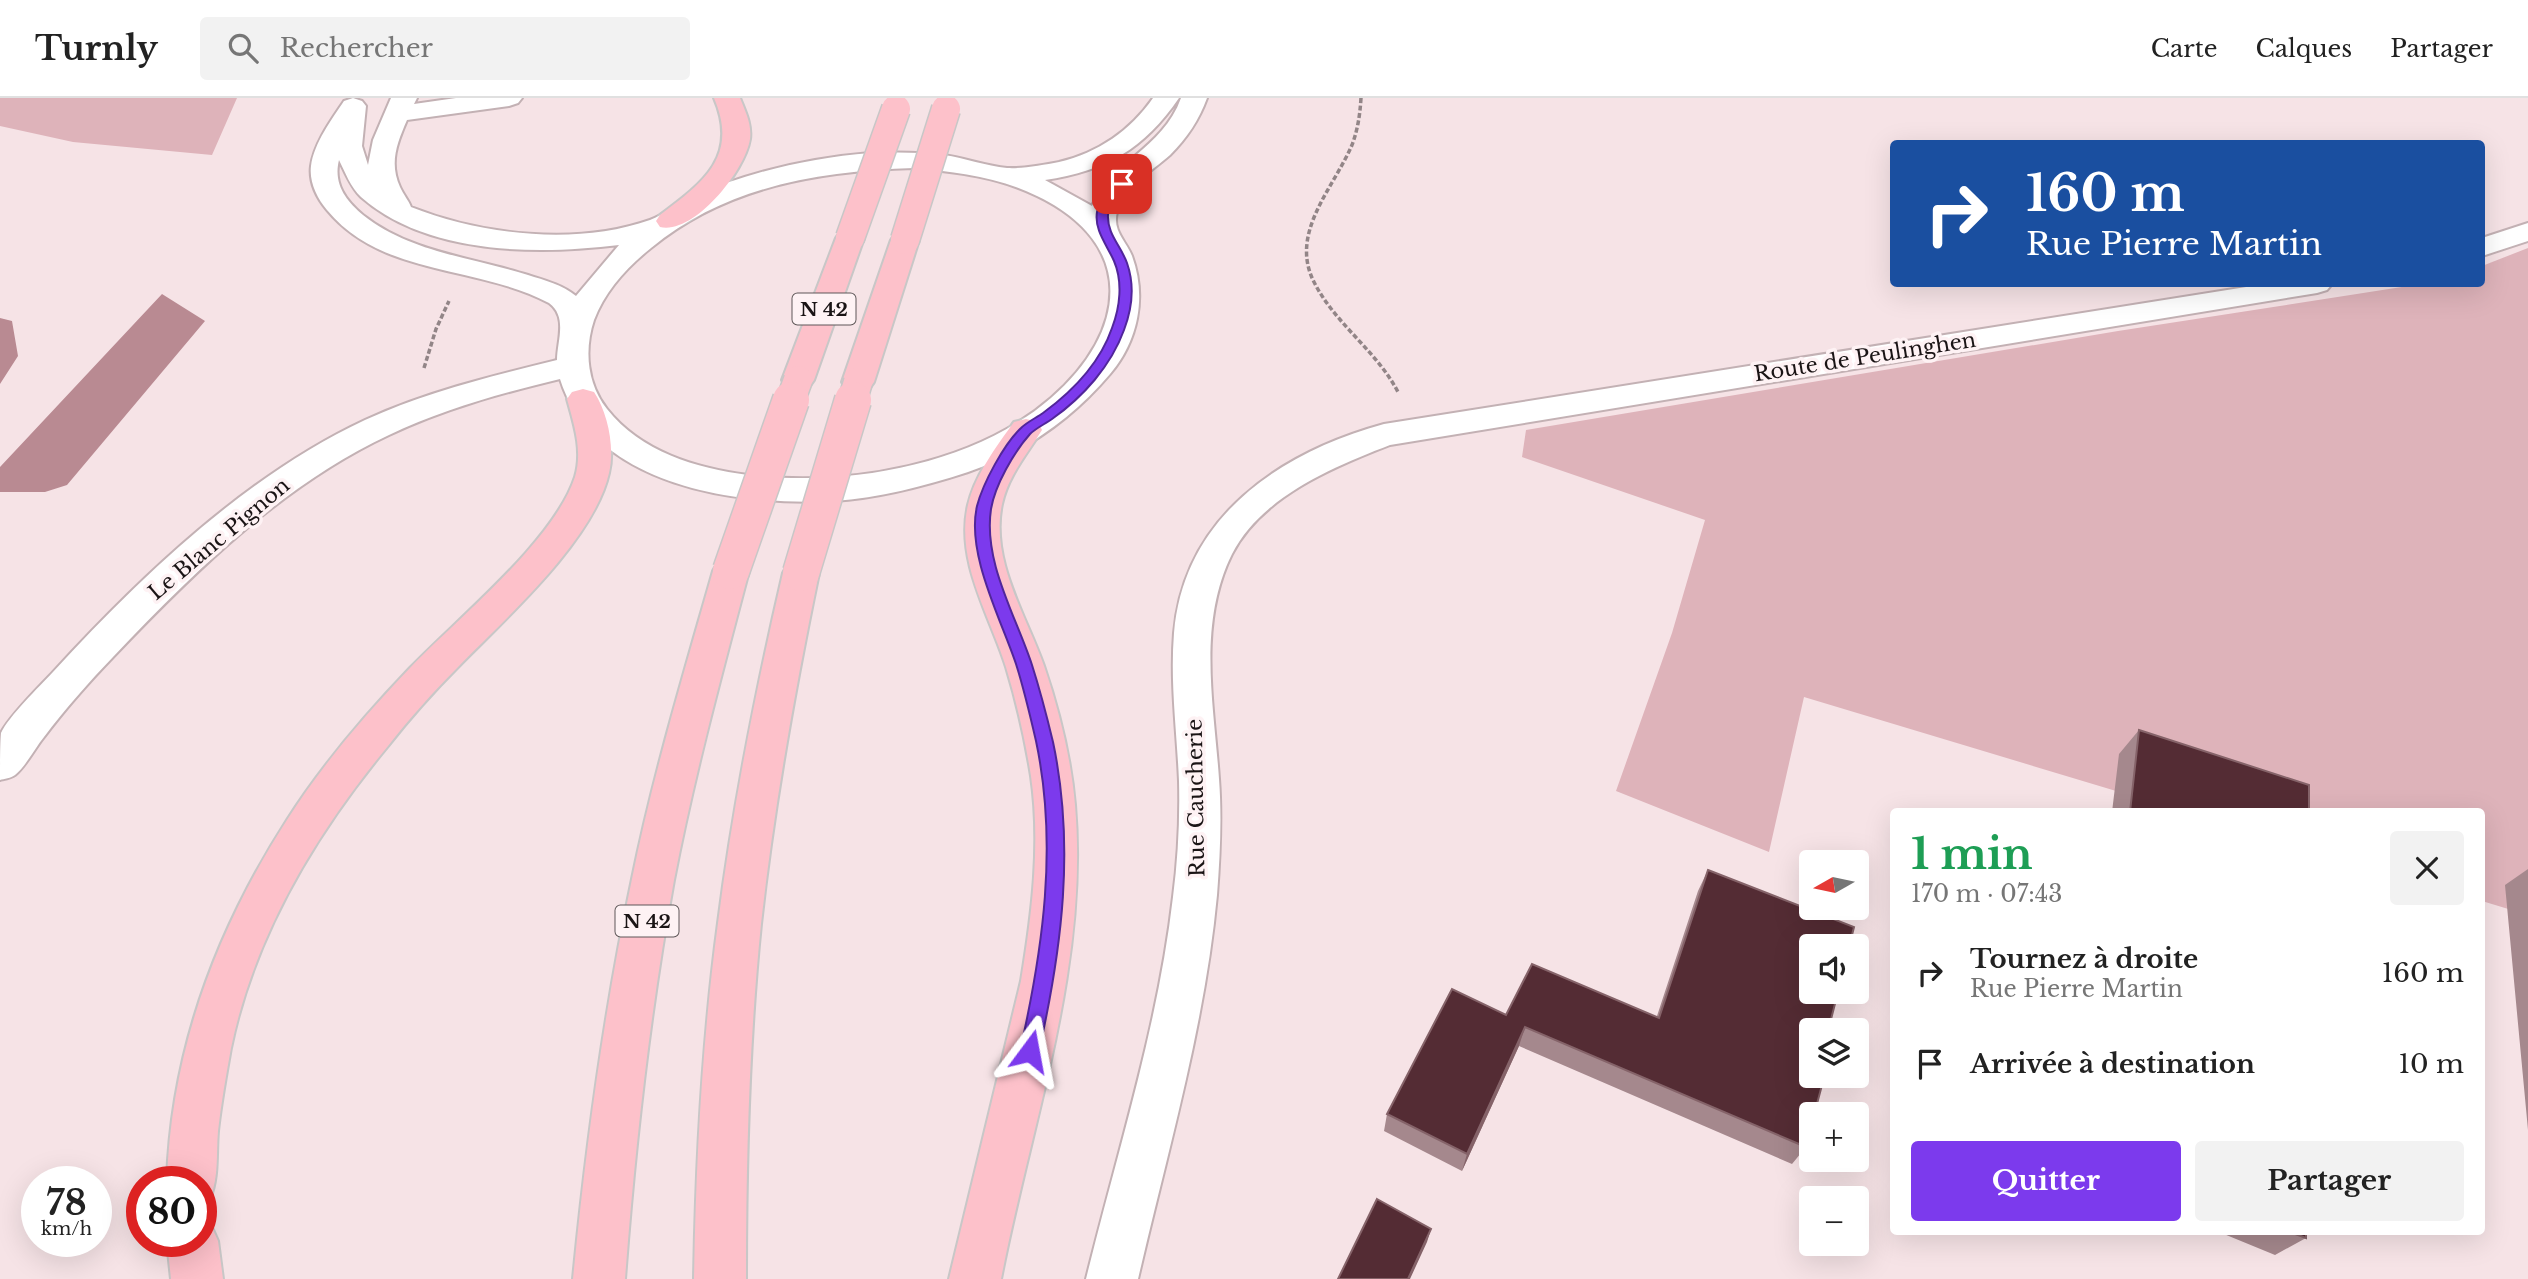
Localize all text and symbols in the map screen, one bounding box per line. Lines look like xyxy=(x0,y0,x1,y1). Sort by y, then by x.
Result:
search box xyxy=(200,17,690,80)
text: Turnly xyxy=(35,28,158,69)
icon: search xyxy=(224,29,262,67)
text: Rechercher xyxy=(280,32,433,64)
text: Carte xyxy=(2151,34,2217,63)
text: Calques xyxy=(2255,34,2352,63)
text: Partager xyxy=(2390,34,2493,63)
pin xyxy=(1092,154,1152,214)
text: 160 m xyxy=(2026,163,2185,224)
icon: arrive xyxy=(1103,165,1141,203)
icon: right xyxy=(1911,168,2002,259)
text: Rue Pierre Martin xyxy=(2026,224,2322,264)
road number: N 42 xyxy=(792,294,856,324)
street label: Route de Peulinghen xyxy=(1752,327,1978,387)
street label: Le Blanc Pignon xyxy=(143,472,295,606)
street label: Rue Caucherie xyxy=(1182,719,1210,877)
text: 1 min xyxy=(1911,828,2033,880)
button: close xyxy=(2390,831,2464,905)
north arrow xyxy=(1799,850,1869,920)
map controls xyxy=(1799,850,1869,1256)
text: 170 m · 07:43 xyxy=(1911,880,2062,908)
road number: N 42 xyxy=(616,906,678,936)
button: sound xyxy=(1799,934,1869,1004)
text: Tournez à droite xyxy=(1970,943,2198,975)
icon: right xyxy=(1911,954,1949,992)
text: 160 m xyxy=(2382,957,2464,989)
text: Rue Pierre Martin xyxy=(1970,975,2183,1003)
position arrow xyxy=(993,1014,1067,1088)
button: layers xyxy=(1799,1018,1869,1088)
icon: arrive xyxy=(1911,1045,1949,1083)
text: Arrivée à destination xyxy=(1970,1048,2255,1080)
text: 10 m xyxy=(2398,1048,2464,1080)
button: + xyxy=(1799,1102,1869,1172)
button: Quitter xyxy=(1911,1141,2181,1221)
button: Partager xyxy=(2195,1141,2464,1221)
speed limit sign: 80 xyxy=(126,1166,217,1257)
text: 78 xyxy=(46,1181,87,1224)
button: − xyxy=(1799,1186,1869,1256)
text: km/h xyxy=(41,1218,92,1240)

